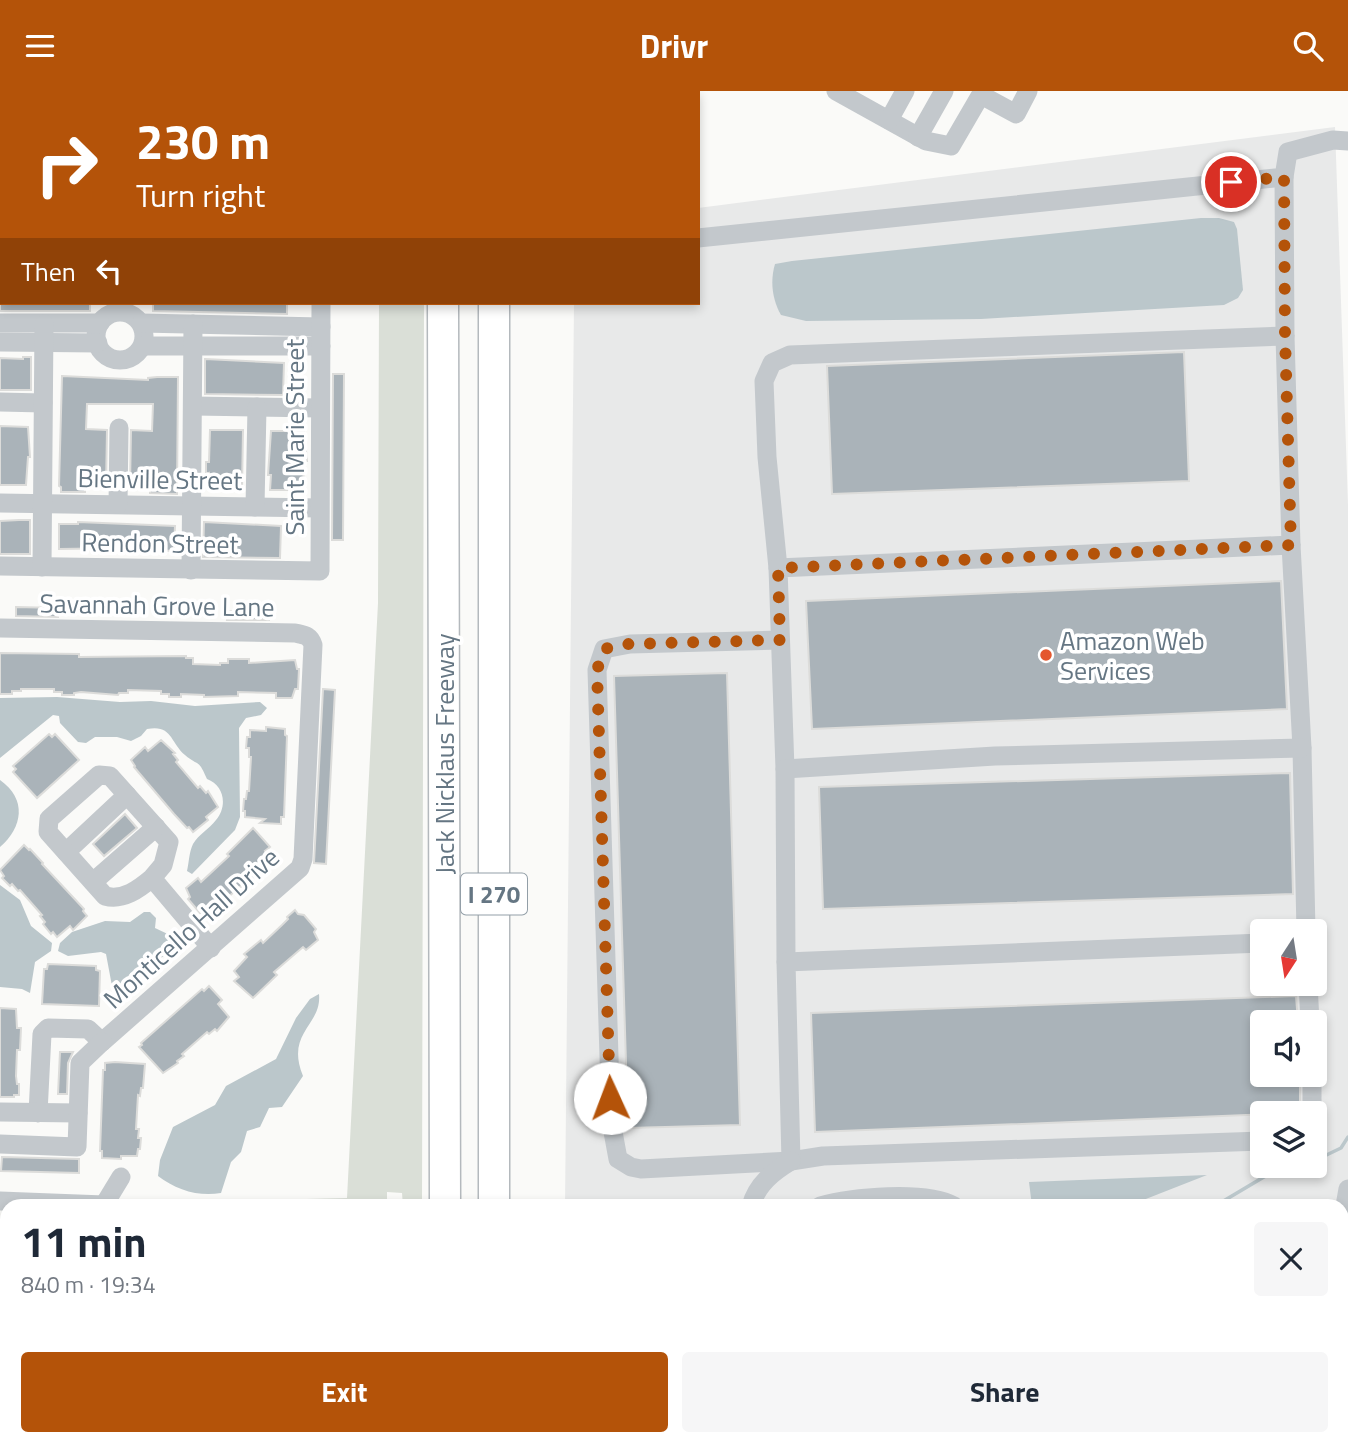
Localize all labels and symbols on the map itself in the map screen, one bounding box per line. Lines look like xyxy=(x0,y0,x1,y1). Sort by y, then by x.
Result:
pin xyxy=(1201,152,1261,212)
street label: Saint Marie Street xyxy=(275,339,314,535)
street label: Bienville Street xyxy=(77,458,243,500)
street label: Rendon Street xyxy=(81,522,239,564)
street label: Savannah Grove Lane xyxy=(39,583,275,627)
place label: Amazon Web Services xyxy=(1060,621,1205,690)
street label: Jack Nicklaus Freeway xyxy=(425,634,464,874)
marker: Amazon Web Services xyxy=(1038,647,1054,663)
street label: Monticello Hall Drive xyxy=(94,838,288,1018)
road number: I 270 xyxy=(461,873,527,915)
north arrow xyxy=(1250,919,1326,996)
position arrow xyxy=(573,1061,647,1135)

